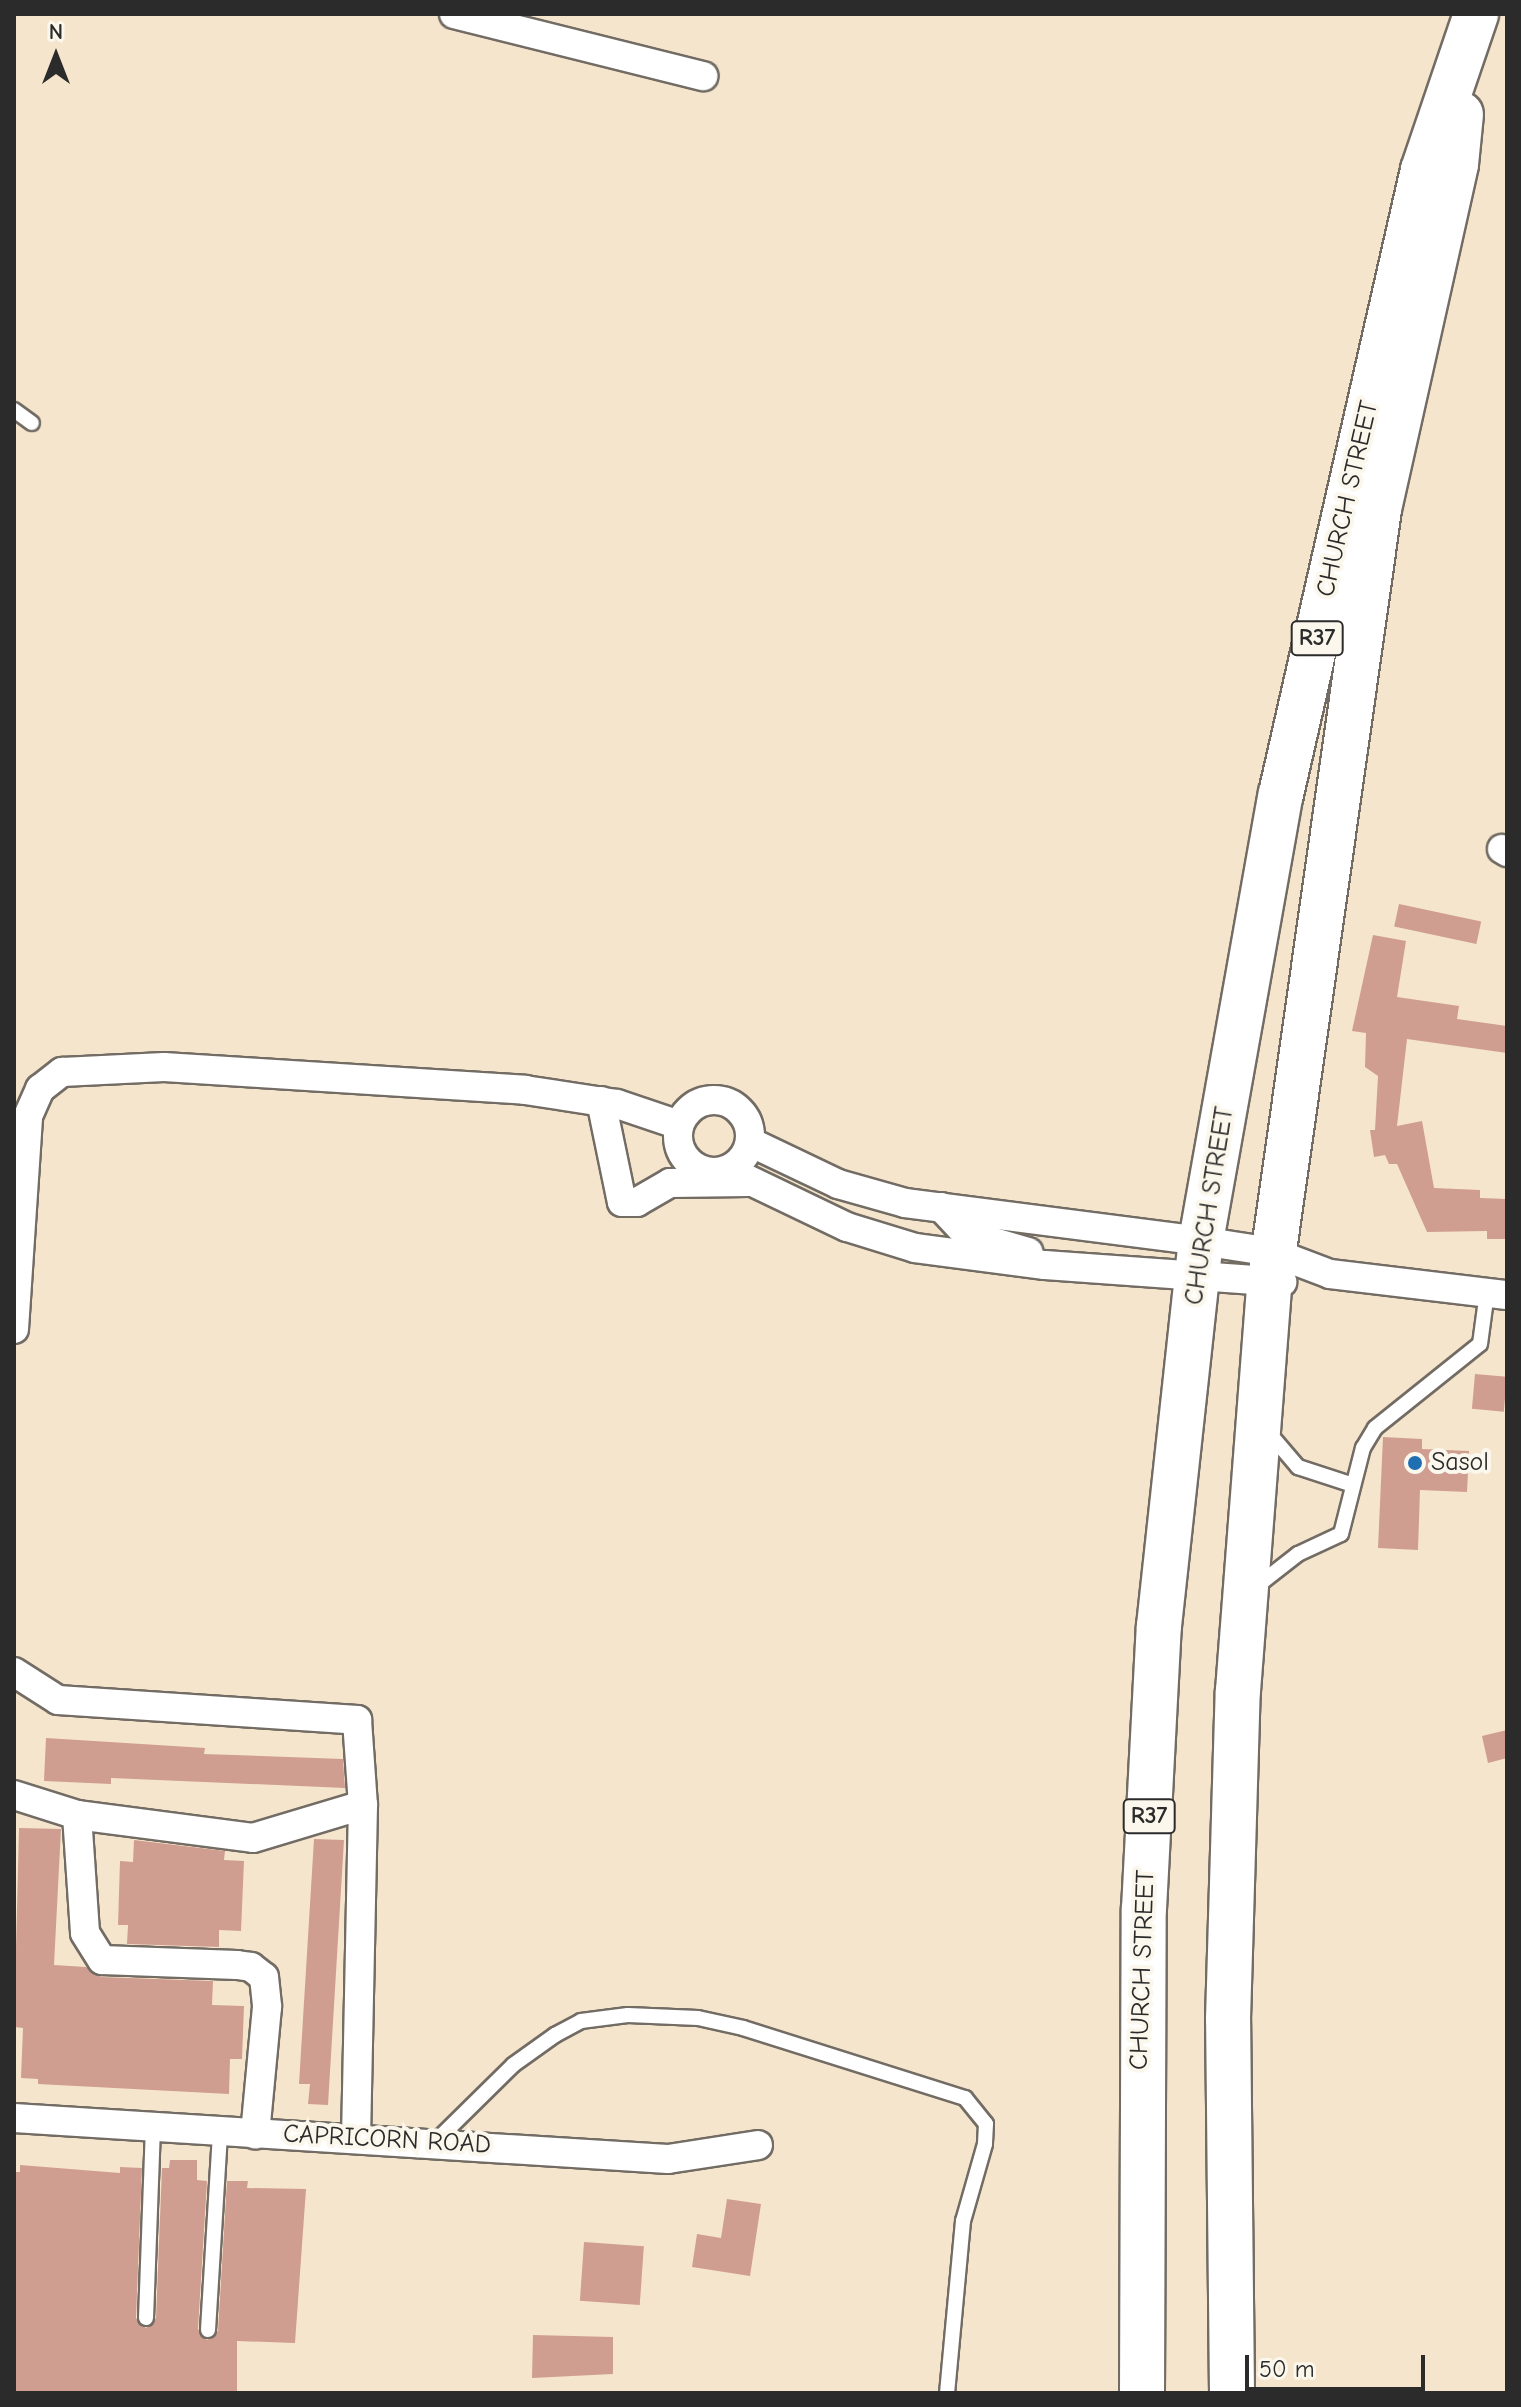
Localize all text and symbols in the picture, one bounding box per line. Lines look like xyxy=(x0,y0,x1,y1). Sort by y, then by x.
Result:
north arrow xyxy=(16,16,96,96)
text: N xyxy=(49,19,63,45)
street label: CHURCH STREET xyxy=(1310,398,1386,600)
road number: R37 xyxy=(1289,618,1345,658)
street label: CHURCH STREET xyxy=(1179,1105,1241,1307)
place label: Sasol xyxy=(1431,1447,1489,1479)
marker: Sasol xyxy=(1406,1454,1424,1472)
road number: R37 xyxy=(1121,1796,1177,1836)
street label: CHURCH STREET xyxy=(1124,1870,1162,2070)
street label: CAPRICORN ROAD xyxy=(282,2119,492,2161)
scale bar xyxy=(1249,2339,1429,2389)
text: 50 m xyxy=(1259,2355,1315,2383)

